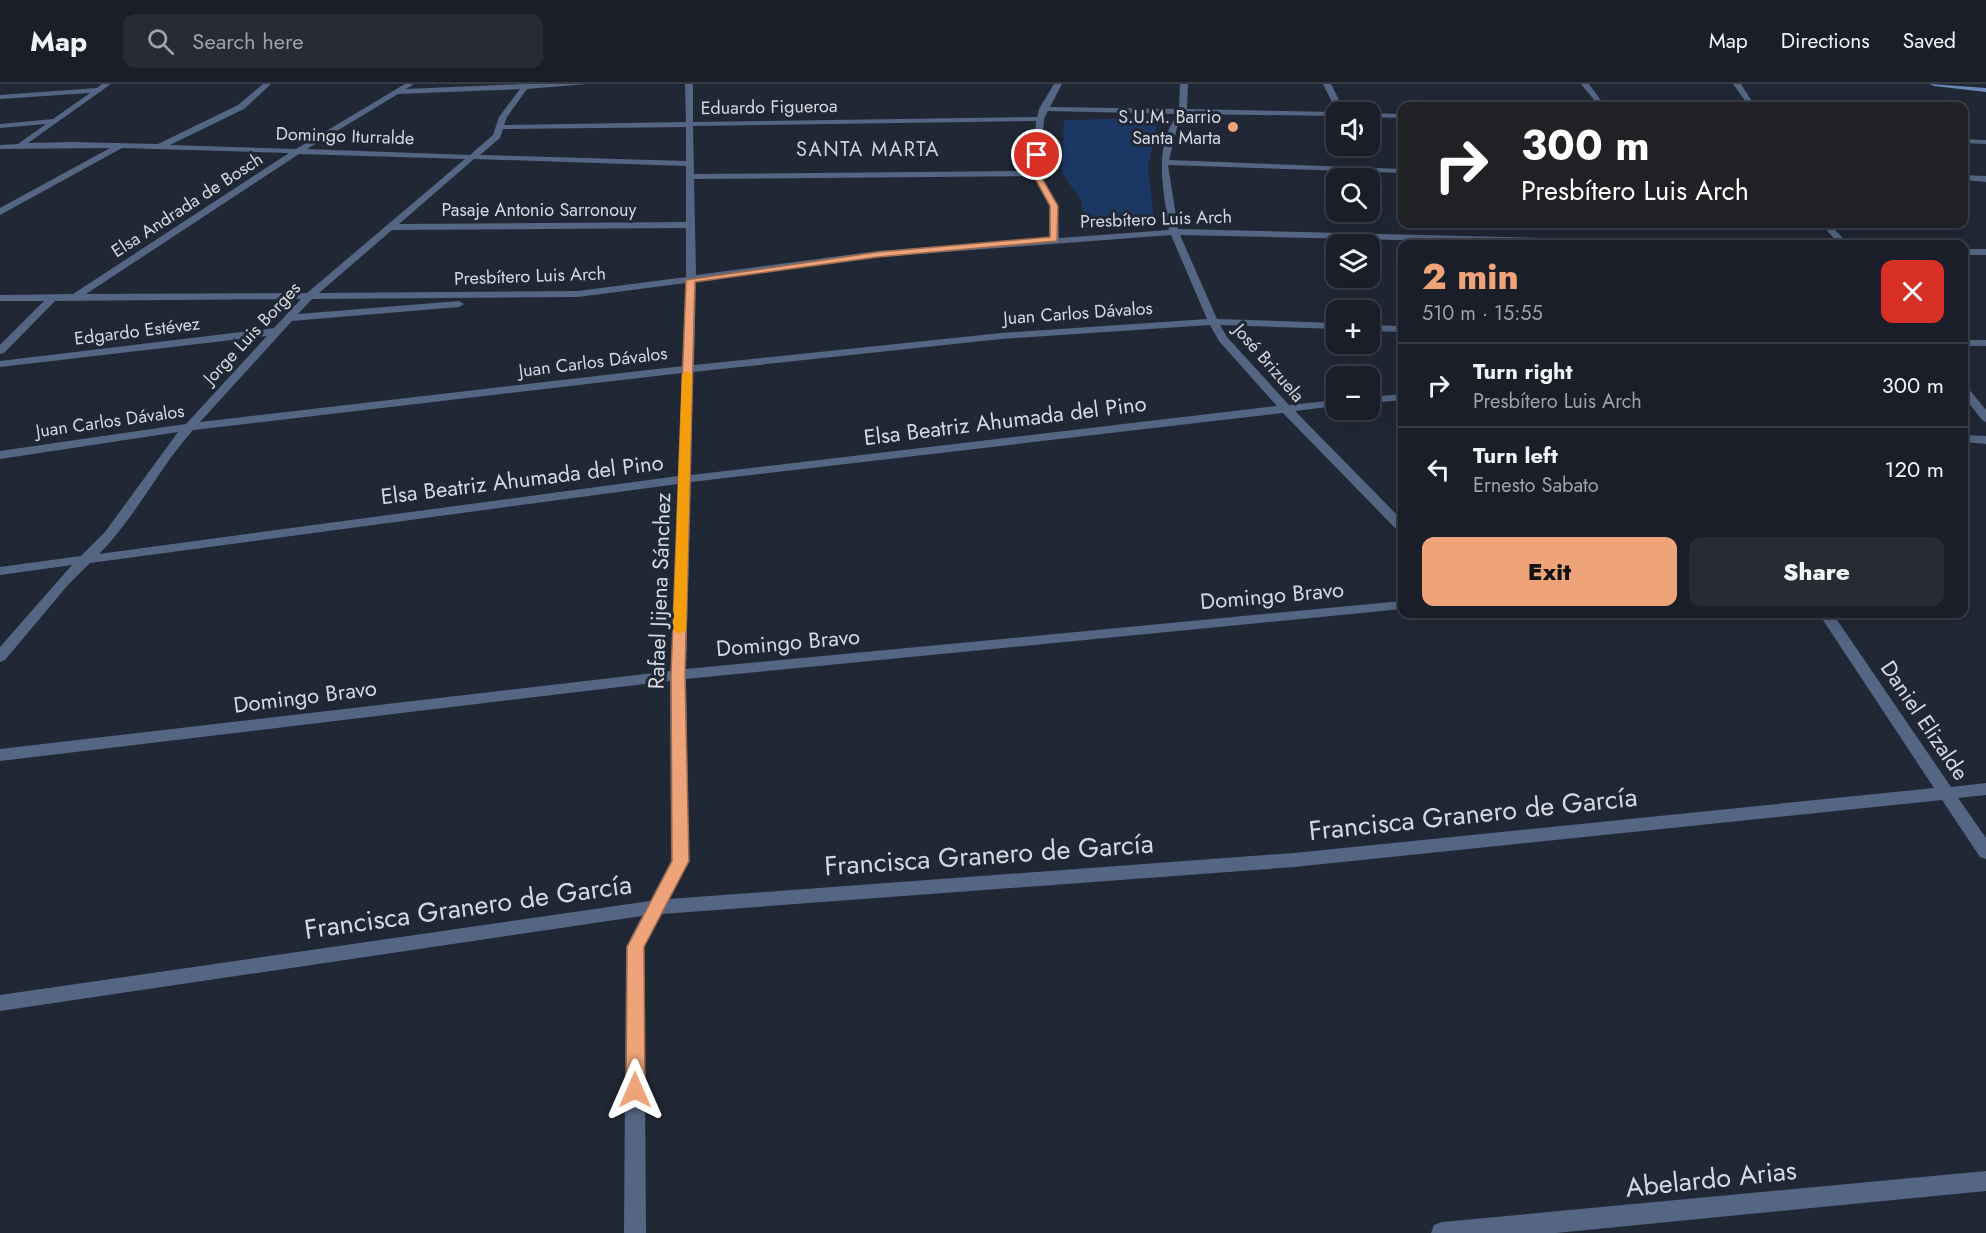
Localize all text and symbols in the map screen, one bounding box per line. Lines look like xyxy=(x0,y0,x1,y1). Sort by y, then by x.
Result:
search box xyxy=(123,14,543,68)
text: Map xyxy=(30,21,87,62)
icon: search xyxy=(144,25,177,58)
text: Search here xyxy=(192,25,304,57)
text: Map xyxy=(1709,26,1748,56)
text: Directions xyxy=(1781,26,1870,56)
text: Saved xyxy=(1903,26,1956,56)
street label: Eduardo Figueroa xyxy=(700,93,838,121)
map controls xyxy=(1326,102,1380,420)
button: sound xyxy=(1326,102,1380,156)
place label: S.U.M. Barrio Santa Marta xyxy=(1118,104,1221,151)
text: 300 m xyxy=(1521,115,1650,176)
marker: S.U.M. Barrio Santa Marta xyxy=(1226,120,1240,134)
street label: Domingo Iturralde xyxy=(275,121,415,151)
icon: right xyxy=(1422,126,1500,204)
pin xyxy=(1011,129,1062,180)
district label: SANTA MARTA xyxy=(796,135,940,164)
icon: arrive xyxy=(1020,138,1053,171)
street label: Elsa Andrada de Bosch xyxy=(106,146,268,264)
button: search xyxy=(1326,168,1380,222)
text: Presbítero Luis Arch xyxy=(1521,171,1749,210)
street label: Pasaje Antonio Sarronouy xyxy=(442,197,637,223)
street label: Presbítero Luis Arch xyxy=(1080,203,1232,235)
button: layers xyxy=(1326,234,1380,288)
text: 2 min xyxy=(1422,250,1519,302)
street label: Presbítero Luis Arch xyxy=(454,260,606,292)
button: close xyxy=(1881,260,1944,323)
street label: Jorge Luis Borges xyxy=(196,276,307,392)
street label: Juan Carlos Dávalos xyxy=(1000,295,1154,331)
text: 510 m · 15:55 xyxy=(1422,299,1543,328)
button: + xyxy=(1326,300,1380,354)
street label: Edgardo Estévez xyxy=(73,310,202,352)
street label: José Brizuela xyxy=(1226,317,1310,408)
street label: Juan Carlos Dávalos xyxy=(515,340,669,384)
text: Turn right xyxy=(1473,355,1573,387)
button: − xyxy=(1326,366,1380,420)
icon: right xyxy=(1422,369,1455,402)
text: 300 m xyxy=(1882,369,1944,401)
street label: Elsa Beatriz Ahumada del Pino xyxy=(862,387,1148,453)
text: Presbítero Luis Arch xyxy=(1473,387,1642,416)
street label: Juan Carlos Dávalos xyxy=(32,398,186,445)
text: Turn left xyxy=(1473,439,1558,471)
street label: Elsa Beatriz Ahumada del Pino xyxy=(379,446,665,512)
icon: left xyxy=(1422,453,1455,486)
text: 120 m xyxy=(1885,453,1944,485)
text: Ernesto Sabato xyxy=(1473,471,1599,500)
street label: Rafael Jijena Sánchez xyxy=(640,492,678,690)
button: Exit xyxy=(1422,537,1677,606)
button: Share xyxy=(1689,537,1944,606)
street label: Domingo Bravo xyxy=(1199,573,1345,617)
street label: Domingo Bravo xyxy=(715,620,861,664)
street label: Daniel Elizalde xyxy=(1873,654,1977,786)
street label: Domingo Bravo xyxy=(231,671,379,721)
street label: Francisca Granero de García xyxy=(1307,777,1639,850)
street label: Francisca Granero de García xyxy=(823,824,1155,885)
street label: Francisca Granero de García xyxy=(302,864,634,949)
position arrow xyxy=(603,1058,667,1122)
street label: Abelardo Arias xyxy=(1623,1150,1799,1207)

